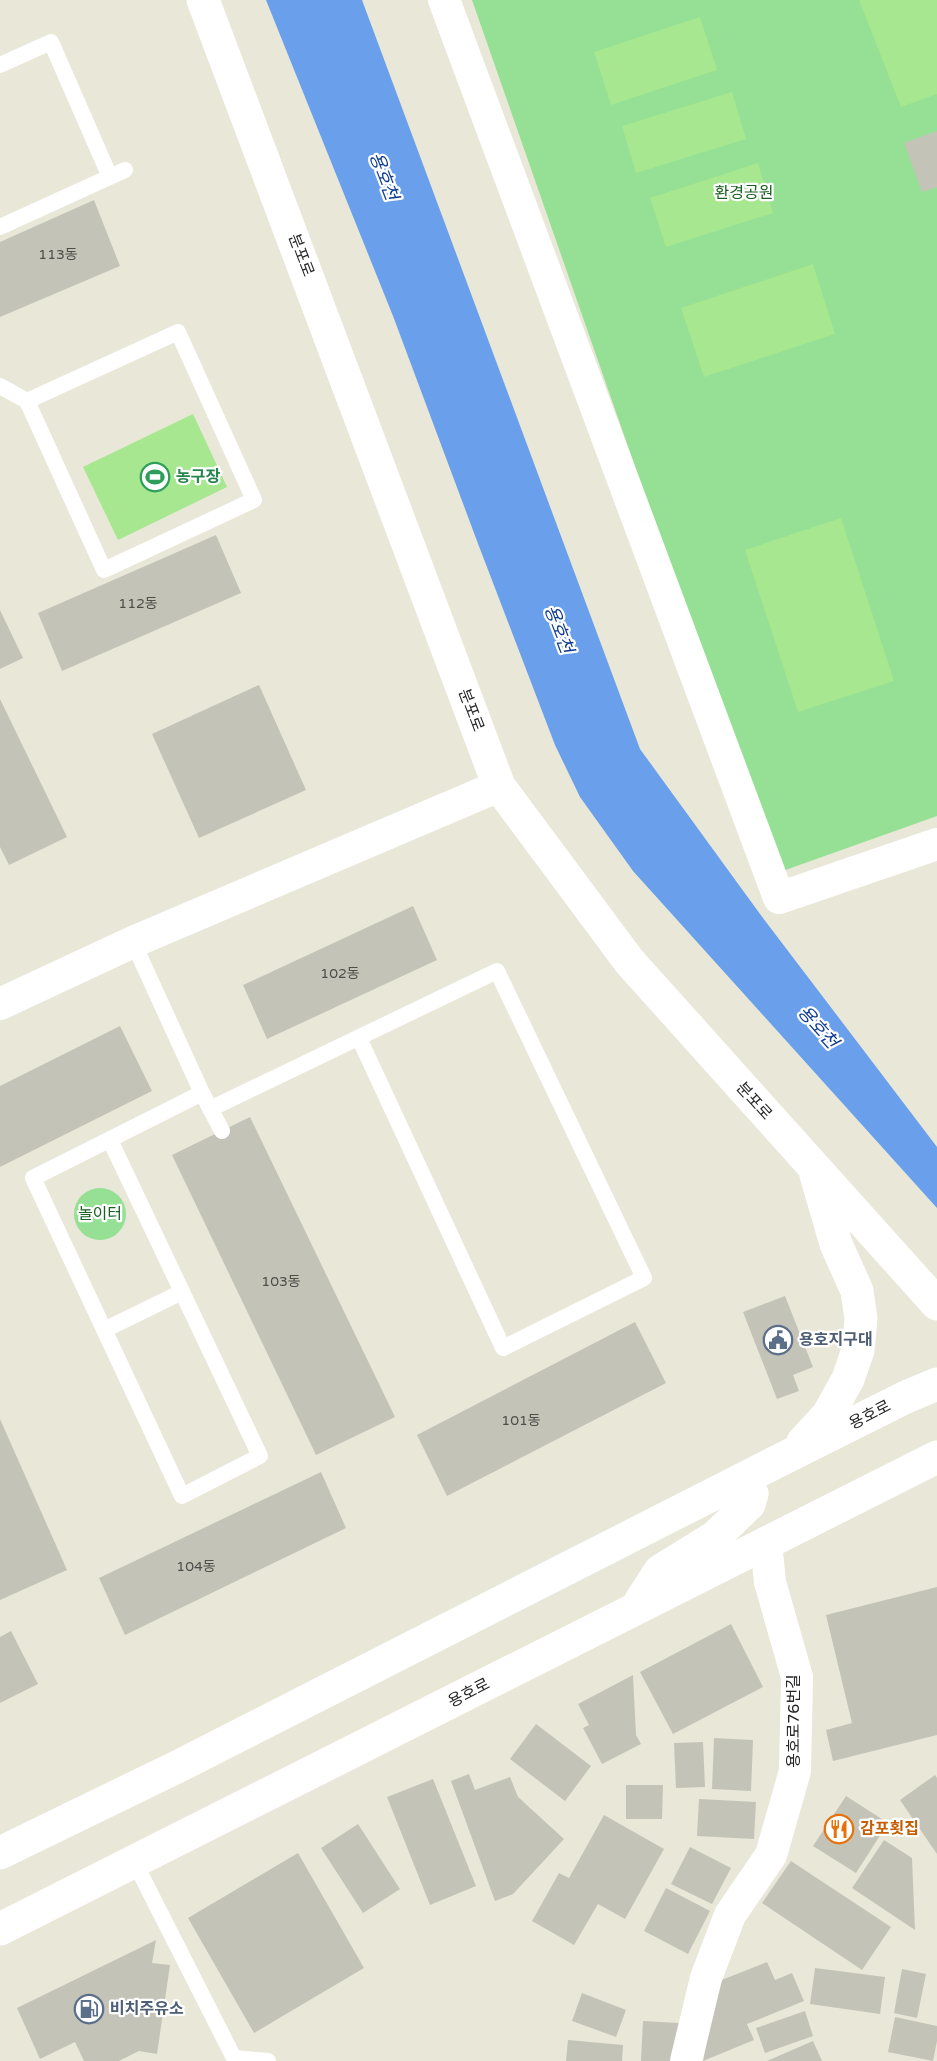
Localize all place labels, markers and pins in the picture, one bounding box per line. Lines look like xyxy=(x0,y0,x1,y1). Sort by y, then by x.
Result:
sports icon: 농구장 xyxy=(139,461,171,493)
place label: 농구장 xyxy=(176,467,220,487)
public building icon: 용호지구대 xyxy=(762,1324,794,1356)
place label: 용호지구대 xyxy=(799,1330,873,1350)
restaurant icon: 감포횟집 xyxy=(823,1813,855,1845)
place label: 감포횟집 xyxy=(860,1819,919,1839)
fuel station icon: 비치주유소 xyxy=(73,1993,105,2025)
place label: 비치주유소 xyxy=(110,1999,184,2019)

